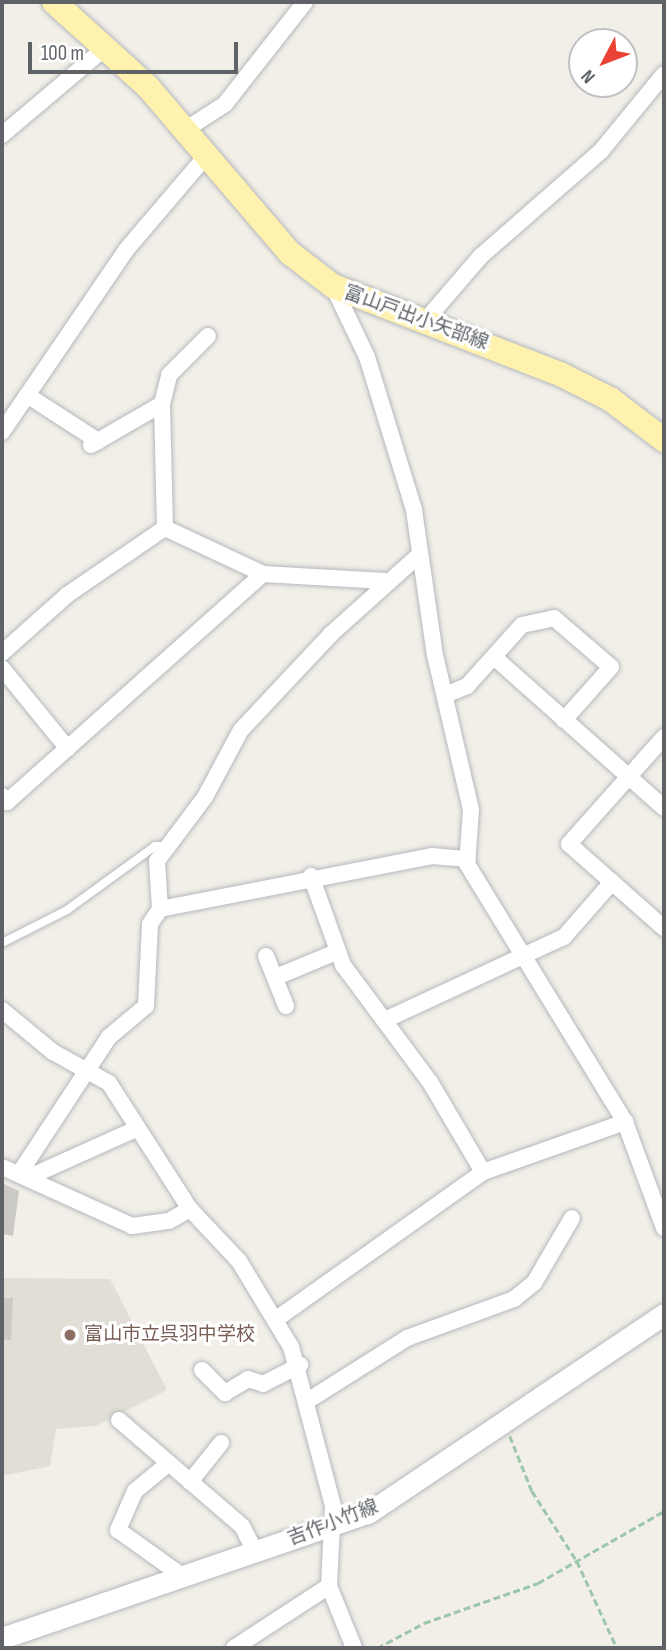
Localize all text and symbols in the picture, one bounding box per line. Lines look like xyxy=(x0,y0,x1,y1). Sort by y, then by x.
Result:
scale bar xyxy=(32,28,242,72)
north arrow xyxy=(568,28,638,98)
text: 100 m xyxy=(41,41,84,66)
text: N xyxy=(577,65,600,88)
street label: 富山戸出小矢部線 xyxy=(341,281,491,355)
place label: 富山市立呉羽中学校 xyxy=(84,1324,255,1346)
marker: 富山市立呉羽中学校 xyxy=(62,1327,78,1343)
street label: 吉作小竹線 xyxy=(285,1495,381,1551)

